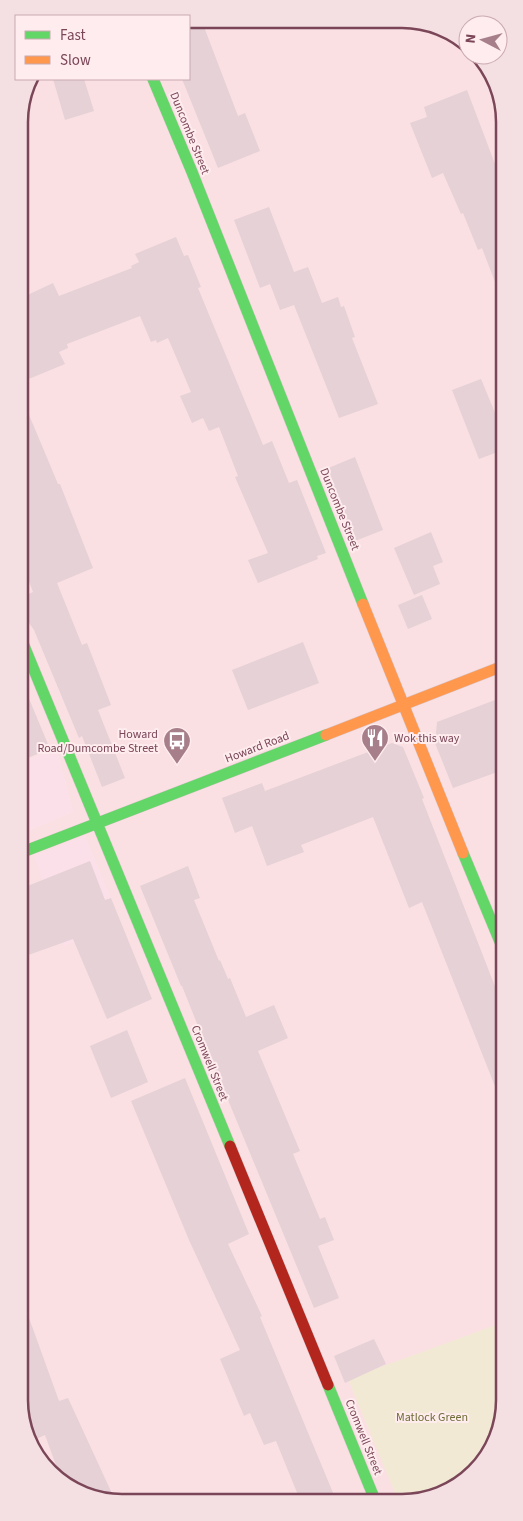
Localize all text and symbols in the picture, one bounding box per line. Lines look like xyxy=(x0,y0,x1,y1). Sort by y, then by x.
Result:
legend xyxy=(15,15,190,80)
north arrow xyxy=(458,15,508,65)
text: Fast xyxy=(60,25,86,46)
text: N xyxy=(461,33,481,44)
text: Slow xyxy=(60,50,91,71)
street label: Duncombe Street xyxy=(165,90,214,177)
street label: Duncombe Street xyxy=(315,466,364,553)
restaurant icon: Wok this way xyxy=(360,723,390,762)
place label: Howard Road/Dumcombe Street xyxy=(37,726,158,757)
bus stop icon: Howard Road/Dumcombe Street xyxy=(162,726,192,765)
street label: Howard Road xyxy=(223,727,292,768)
place label: Wok this way xyxy=(394,730,460,747)
street label: Cromwell Street xyxy=(187,1023,232,1104)
street label: Cromwell Street xyxy=(341,1397,386,1478)
park label: Matlock Green xyxy=(396,1409,468,1426)

